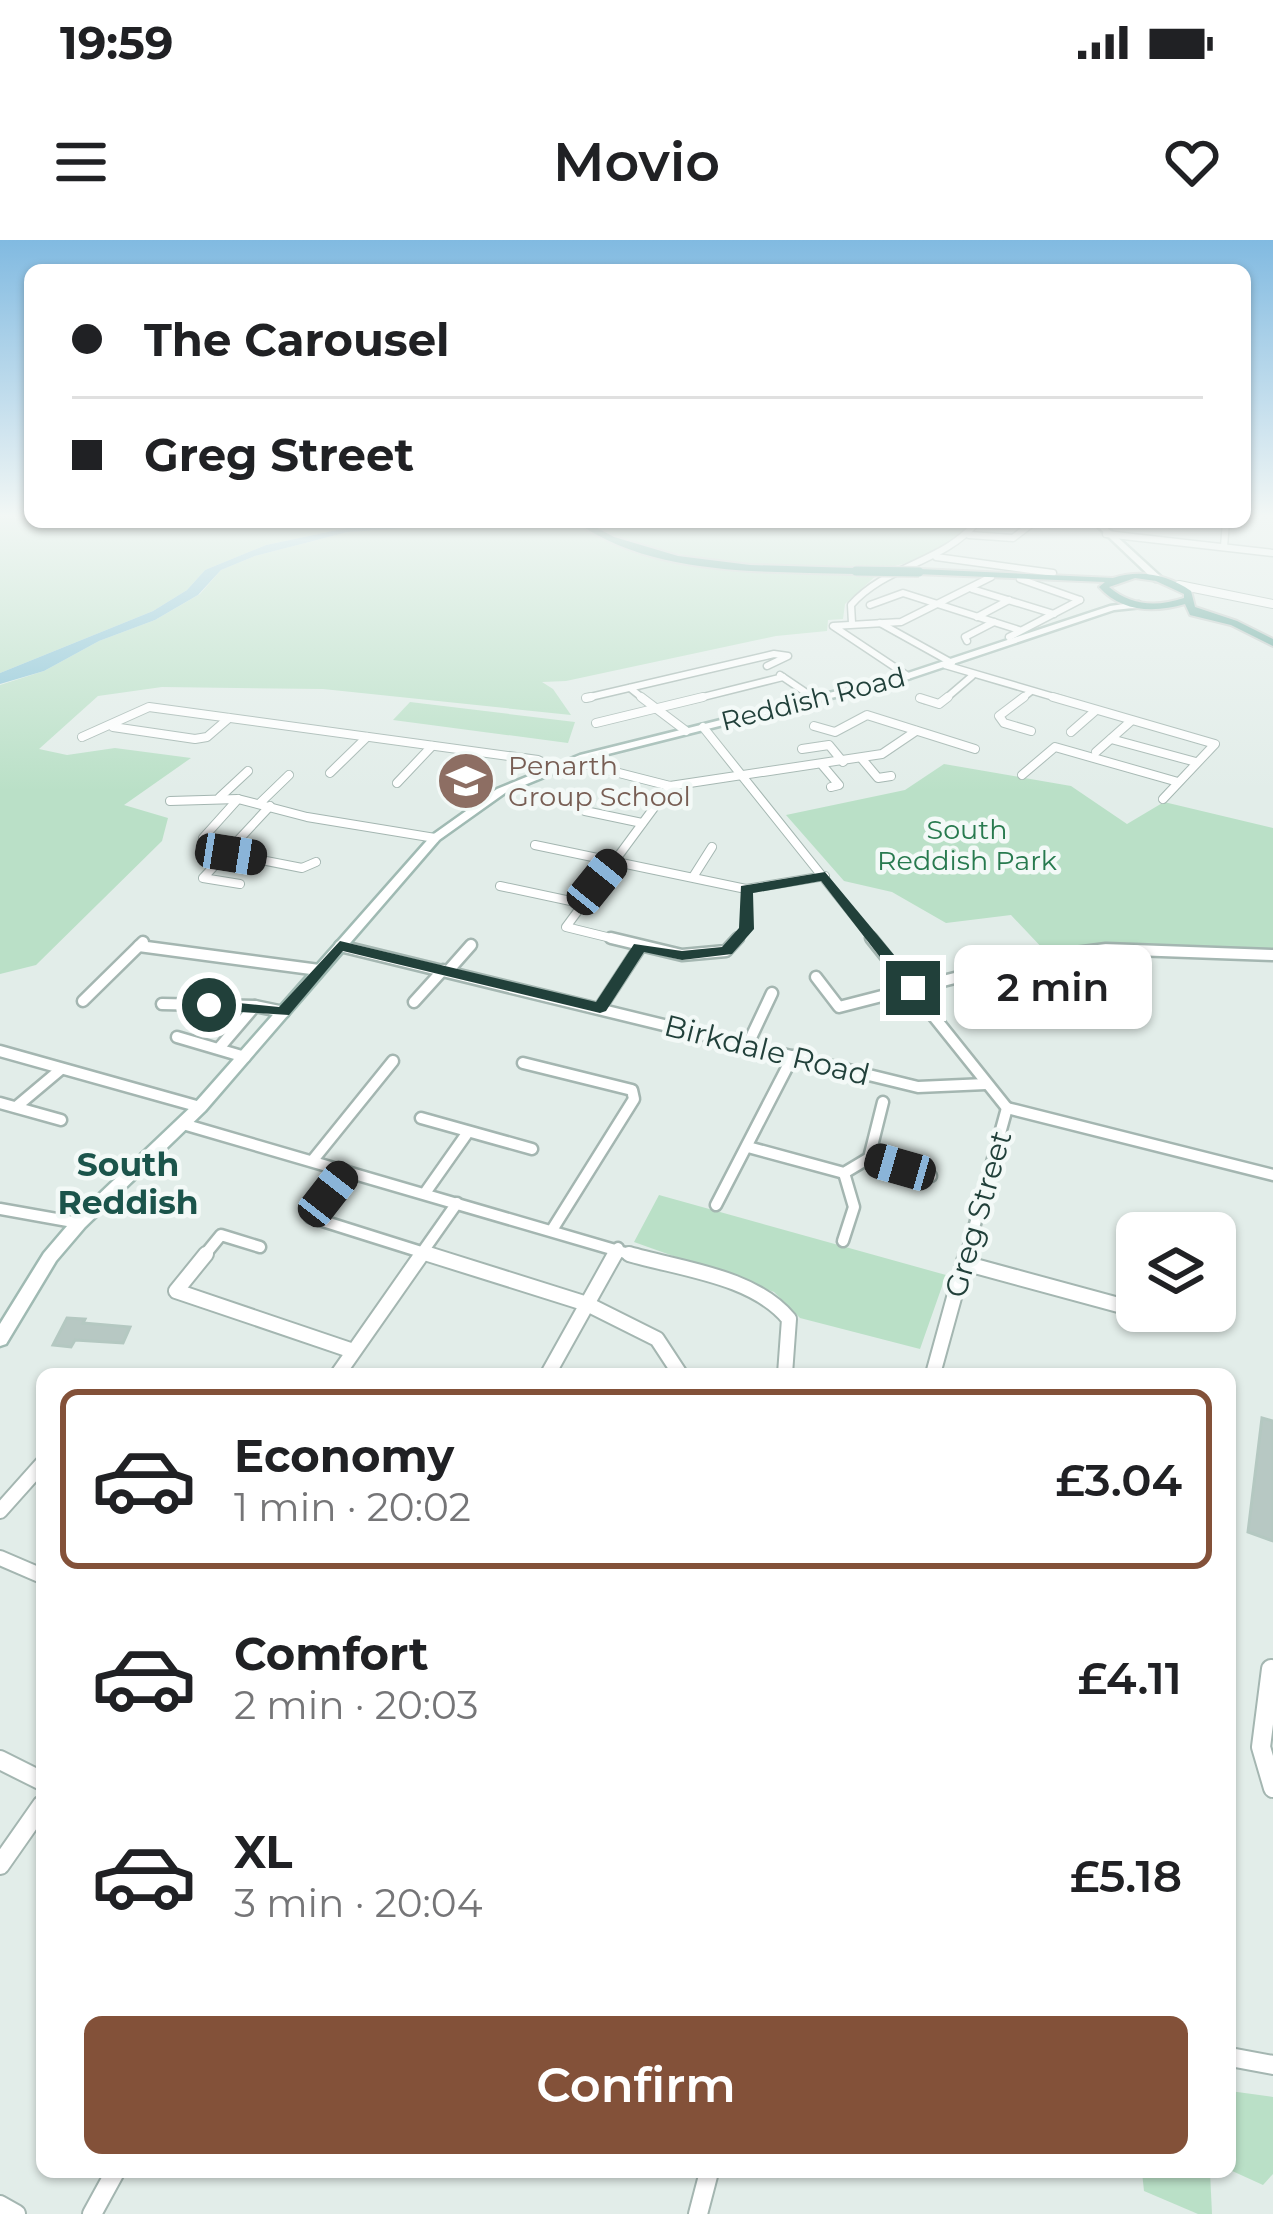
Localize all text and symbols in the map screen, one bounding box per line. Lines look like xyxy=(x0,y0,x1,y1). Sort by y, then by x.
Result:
text: 19:59 xyxy=(60,15,174,70)
icon: menu xyxy=(48,129,114,195)
text: Movio xyxy=(553,129,720,195)
icon: heart xyxy=(1159,129,1225,195)
text: The Carousel xyxy=(144,312,450,367)
text: Greg Street xyxy=(144,427,414,482)
street label: Reddish Road xyxy=(717,660,909,738)
place label: Penarth Group School xyxy=(508,749,691,813)
school or university icon: Penarth Group School xyxy=(435,750,497,812)
park label: South Reddish Park xyxy=(877,813,1058,877)
car xyxy=(193,831,269,877)
car xyxy=(560,843,634,921)
callout: 2 min xyxy=(955,946,1153,1030)
route end xyxy=(886,961,940,1015)
text: 2 min xyxy=(997,963,1109,1011)
route start xyxy=(182,978,236,1032)
street label: Birkdale Road xyxy=(660,1007,874,1093)
street label: Greg Street xyxy=(937,1126,1019,1302)
car xyxy=(860,1140,940,1194)
district label: South Reddish xyxy=(57,1144,199,1222)
car xyxy=(292,1155,364,1233)
map controls xyxy=(1116,1212,1236,1332)
button: layers xyxy=(1116,1212,1236,1332)
icon: car xyxy=(90,1425,198,1533)
text: Economy xyxy=(234,1428,454,1483)
text: £3.04 xyxy=(1055,1452,1182,1507)
text: 1 min · 20:02 xyxy=(234,1483,471,1531)
icon: car xyxy=(90,1623,198,1731)
text: Comfort xyxy=(234,1626,429,1681)
text: £4.11 xyxy=(1078,1650,1182,1705)
text: 2 min · 20:03 xyxy=(234,1681,478,1729)
icon: car xyxy=(90,1821,198,1929)
text: XL xyxy=(234,1824,292,1879)
text: £5.18 xyxy=(1070,1848,1182,1903)
text: 3 min · 20:04 xyxy=(234,1879,482,1927)
button: Confirm xyxy=(84,2016,1188,2154)

